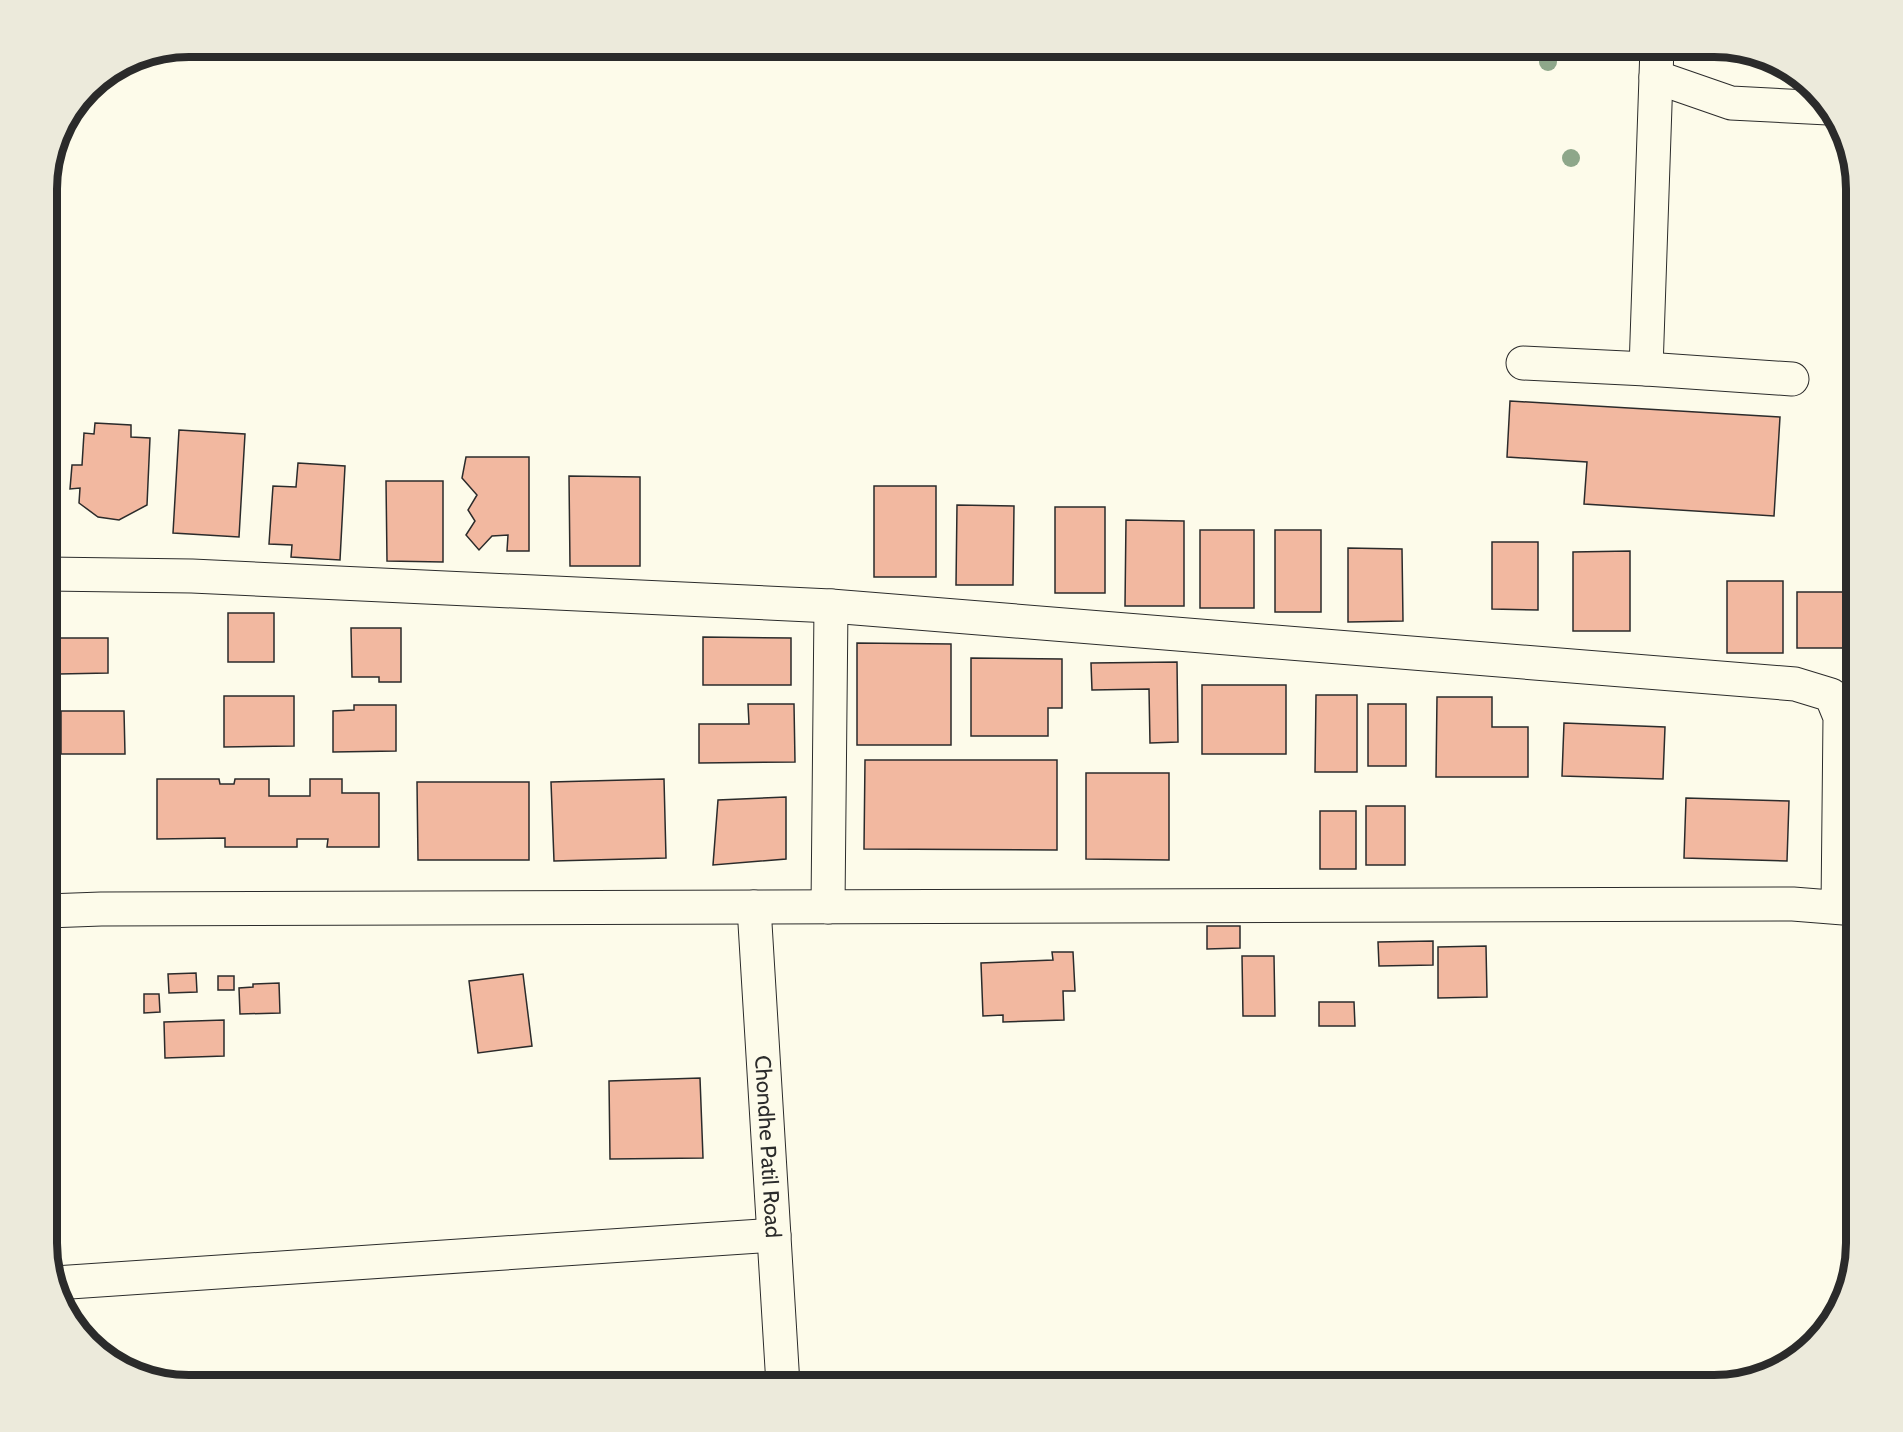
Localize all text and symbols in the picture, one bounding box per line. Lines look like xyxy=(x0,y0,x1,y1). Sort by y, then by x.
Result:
street label: Chondhe Patil Road xyxy=(749,1054,787,1239)

